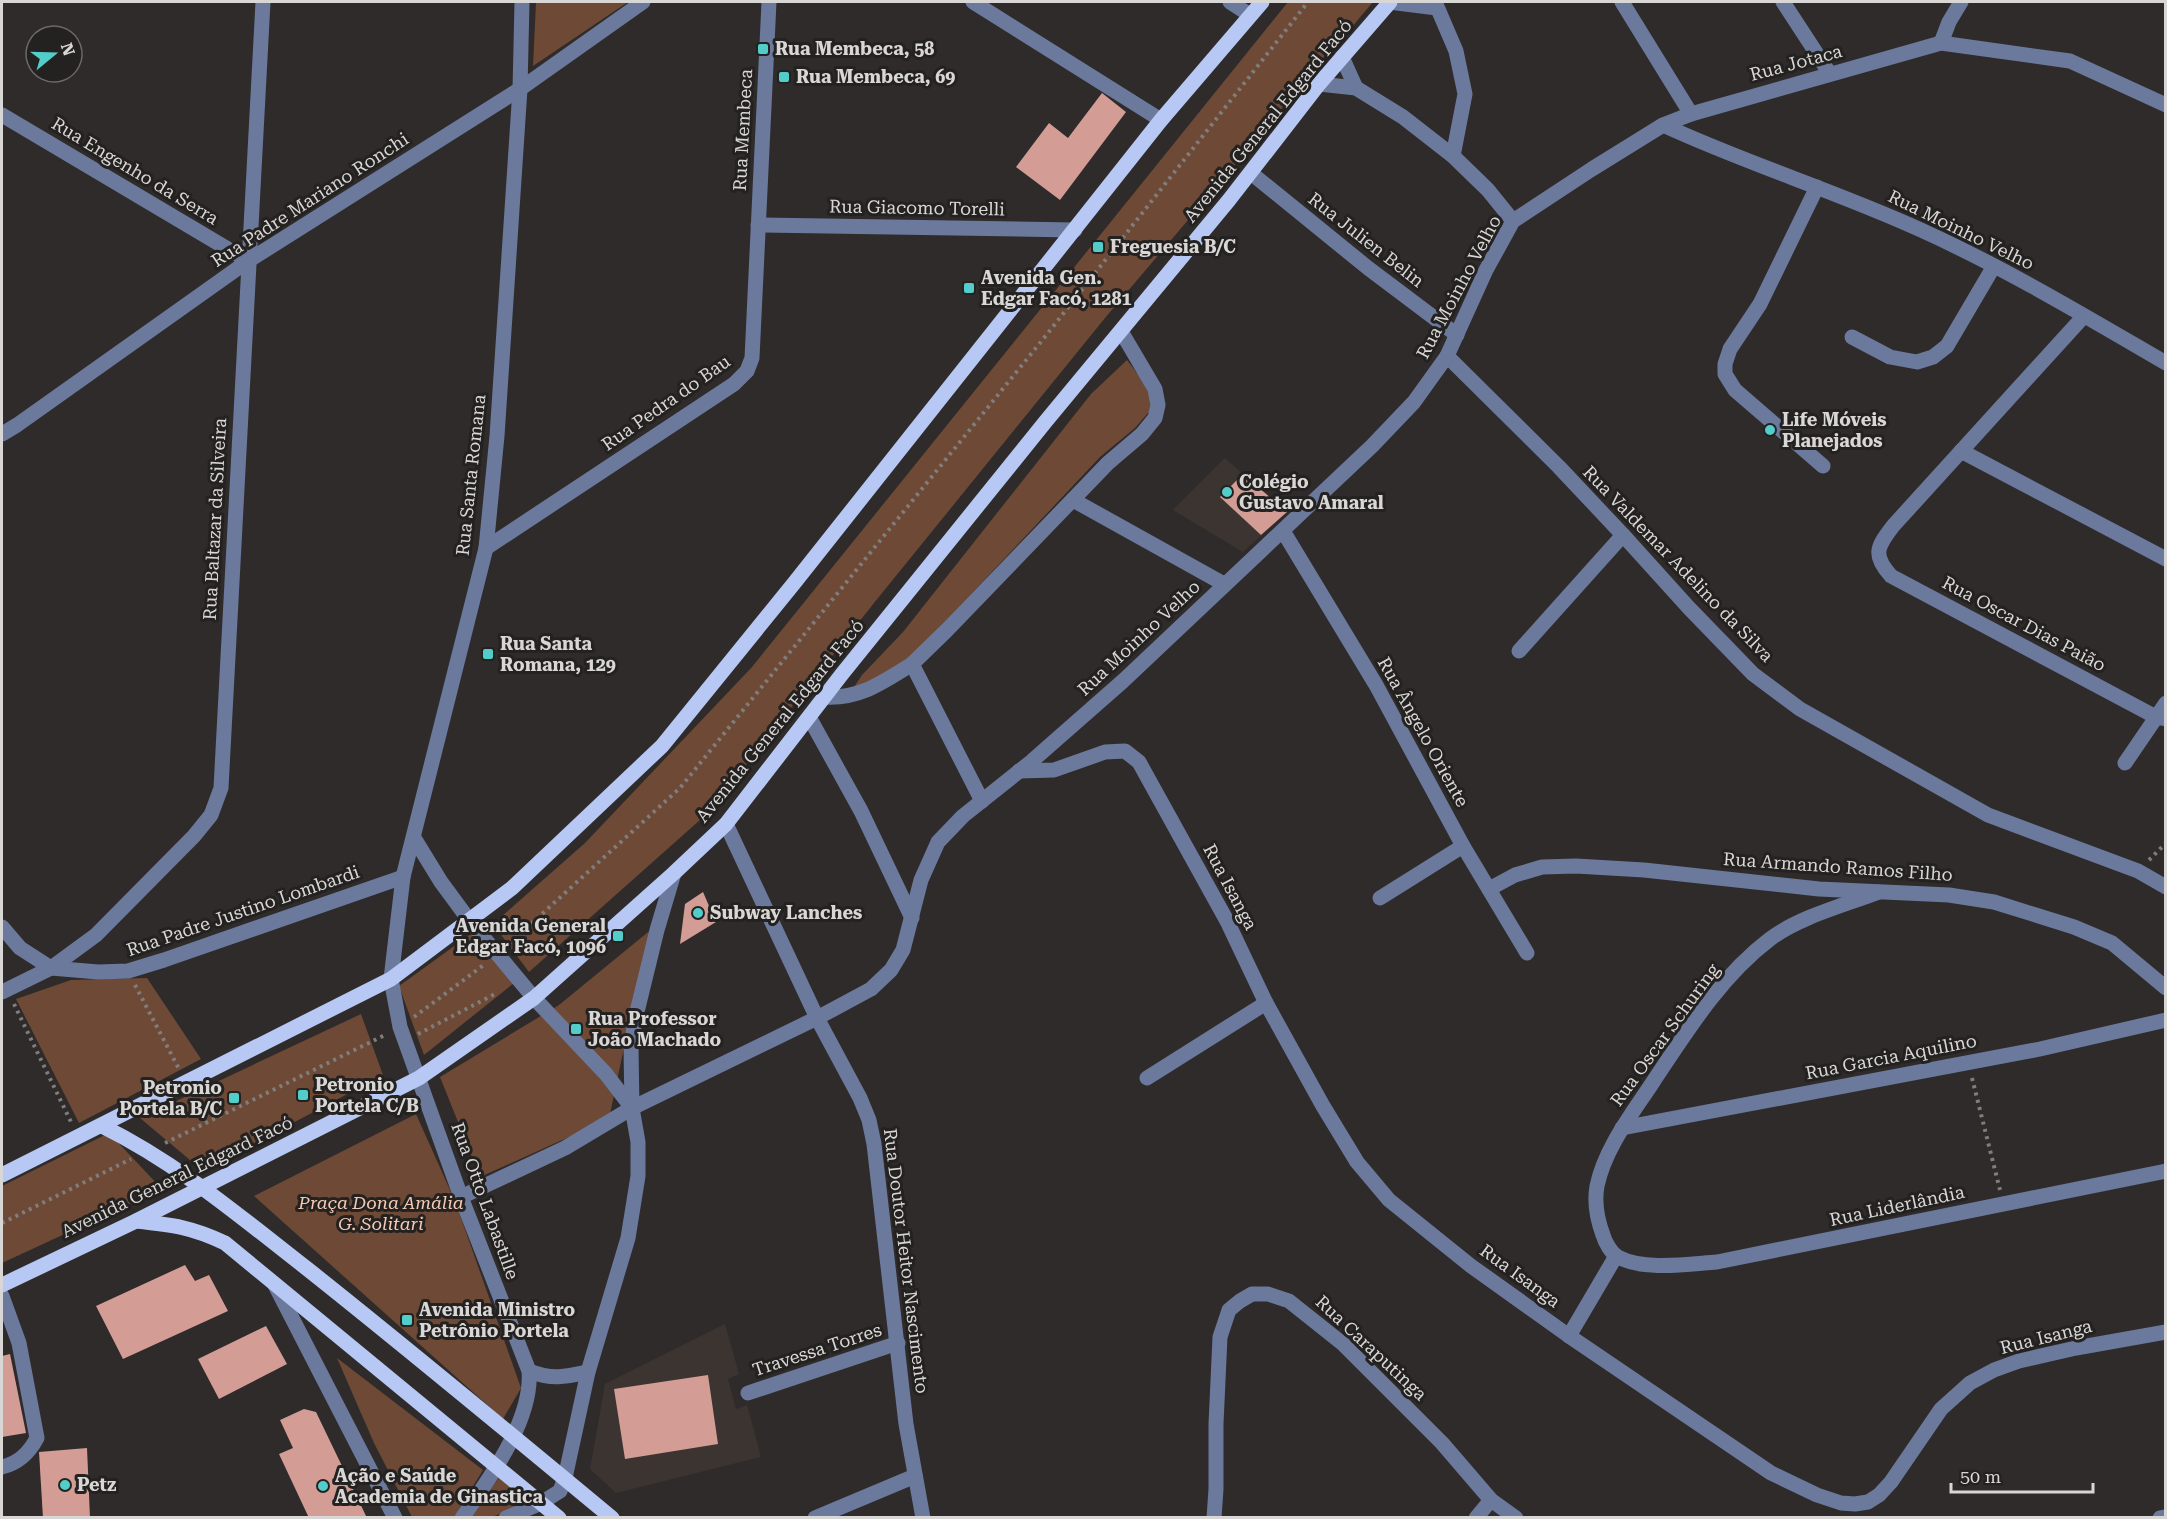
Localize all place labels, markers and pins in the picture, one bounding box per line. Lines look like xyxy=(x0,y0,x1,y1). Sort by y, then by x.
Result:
place label: Rua Membeca, 58 xyxy=(775,38,934,59)
marker: Rua Membeca, 58 xyxy=(756,42,770,56)
place label: Rua Membeca, 69 xyxy=(796,66,955,87)
marker: Rua Membeca, 69 xyxy=(777,70,791,84)
place label: Freguesia B/C xyxy=(1110,236,1236,257)
marker: Freguesia B/C xyxy=(1091,240,1105,254)
place label: Avenida Gen. Edgar Facó, 1281 xyxy=(981,267,1132,309)
marker: Avenida Gen. Edgar Facó, 1281 xyxy=(962,281,976,295)
place label: Life Móveis Planejados xyxy=(1782,409,1887,451)
marker: Life Móveis Planejados xyxy=(1763,423,1777,437)
place label: Colégio Gustavo Amaral xyxy=(1239,471,1384,513)
marker: Colégio Gustavo Amaral xyxy=(1220,485,1234,499)
place label: Rua Santa Romana, 129 xyxy=(500,633,616,675)
marker: Rua Santa Romana, 129 xyxy=(481,647,495,661)
place label: Subway Lanches xyxy=(710,902,862,923)
marker: Subway Lanches xyxy=(691,906,705,920)
place label: Avenida General Edgar Facó, 1096 xyxy=(455,915,606,957)
marker: Avenida General Edgar Facó, 1096 xyxy=(611,929,625,943)
place label: Rua Professor João Machado xyxy=(588,1008,722,1050)
marker: Rua Professor João Machado xyxy=(569,1022,583,1036)
place label: Petronio Portela C/B xyxy=(315,1074,419,1116)
place label: Petronio Portela B/C xyxy=(119,1077,222,1119)
marker: Petronio Portela C/B xyxy=(296,1088,310,1102)
marker: Petronio Portela B/C xyxy=(227,1091,241,1105)
place label: Avenida Ministro Petrônio Portela xyxy=(419,1299,575,1341)
marker: Avenida Ministro Petrônio Portela xyxy=(400,1313,414,1327)
place label: Ação e Saúde Academia de Ginastica xyxy=(335,1465,543,1507)
place label: Petz xyxy=(77,1474,116,1495)
marker: Petz xyxy=(58,1478,72,1492)
marker: Ação e Saúde Academia de Ginastica xyxy=(316,1479,330,1493)

